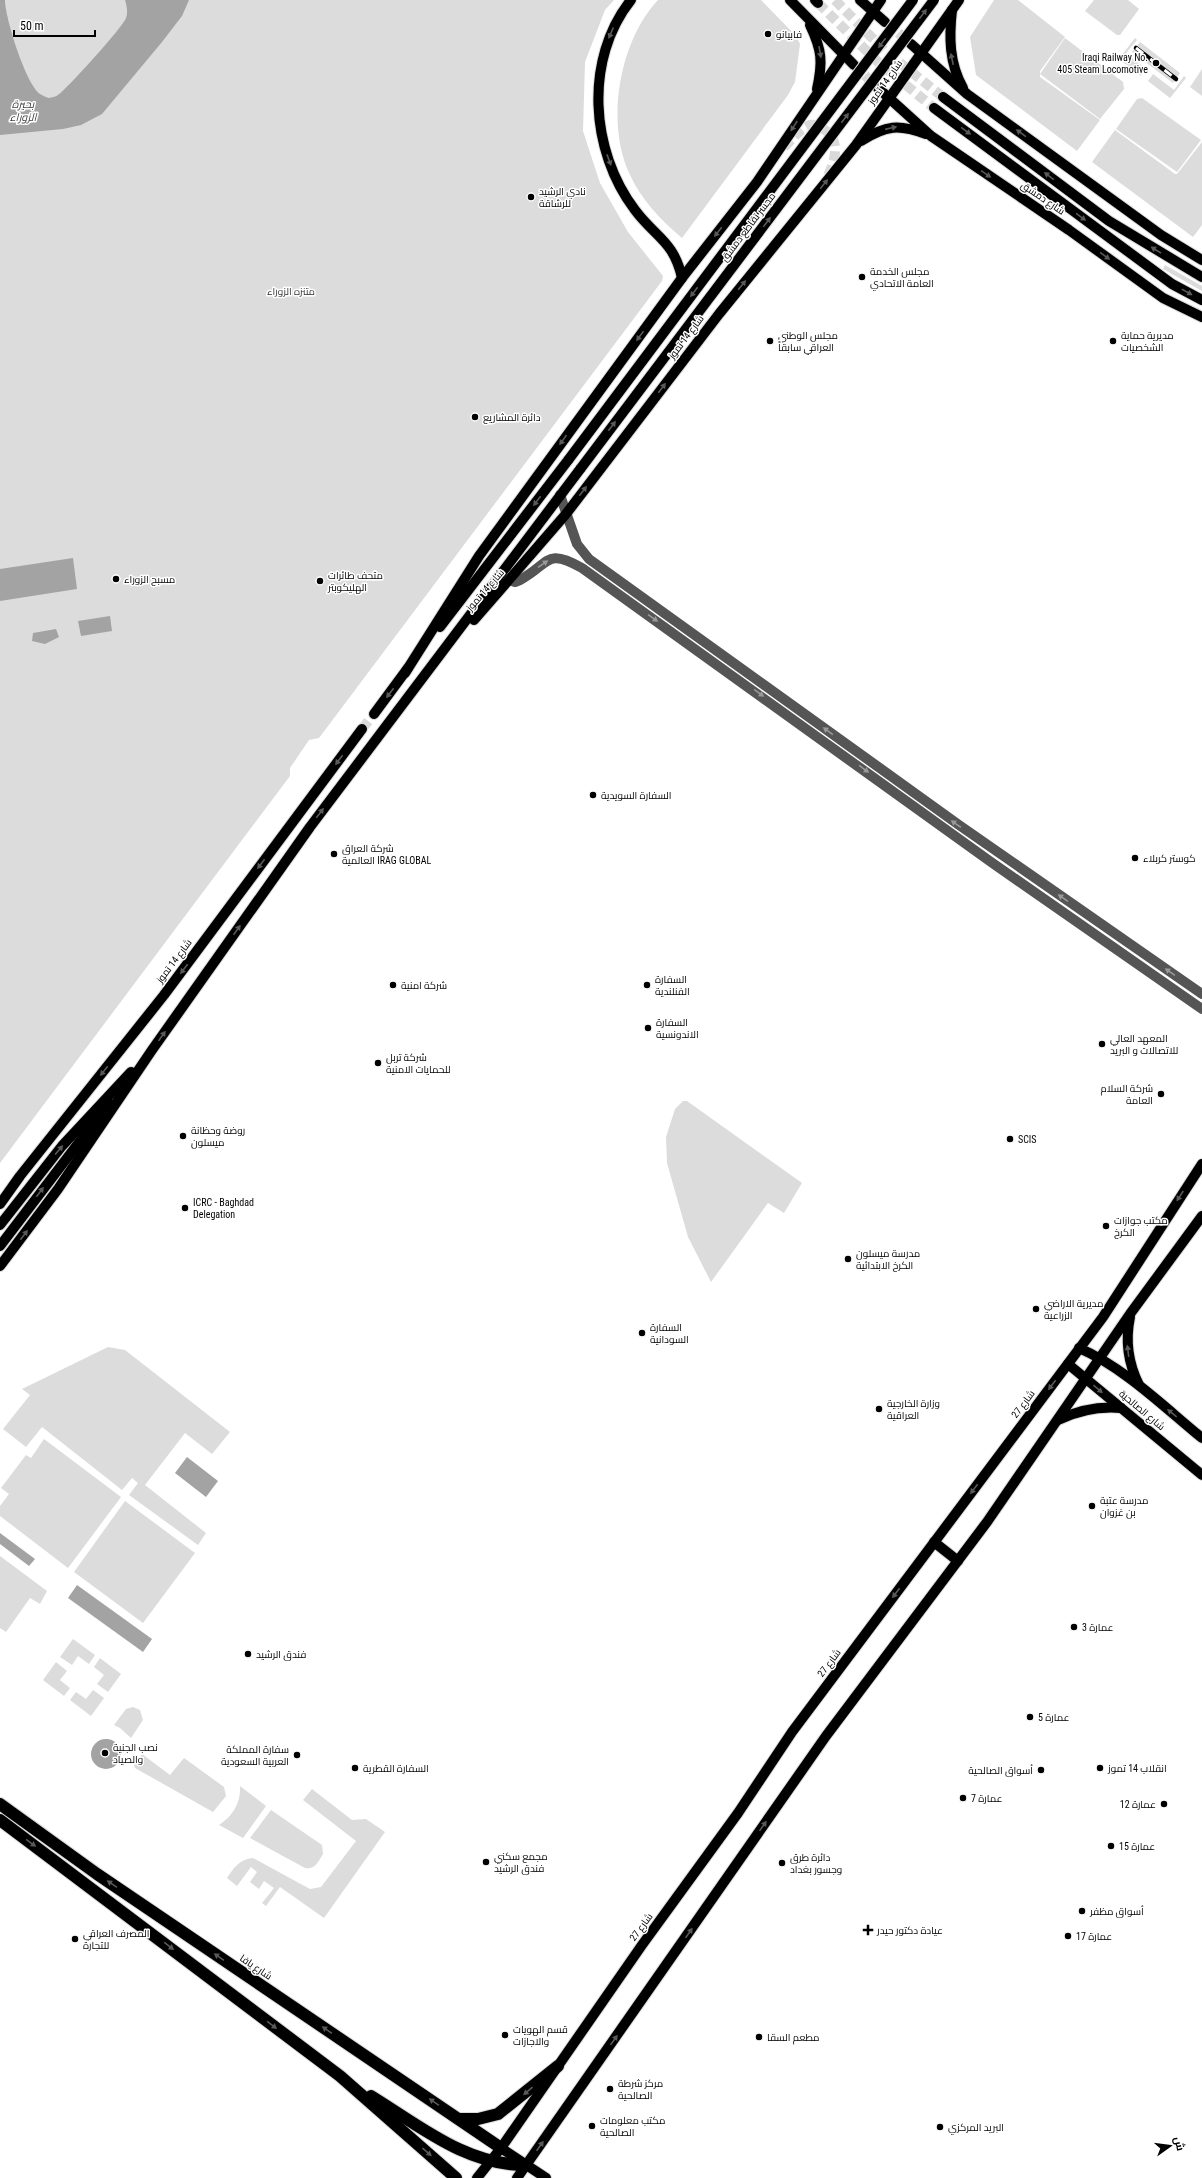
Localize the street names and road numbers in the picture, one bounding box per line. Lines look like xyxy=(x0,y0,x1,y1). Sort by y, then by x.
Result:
street label: شارع 14 تموز xyxy=(865,58,905,108)
street label: شارع دمشق xyxy=(1018,179,1067,217)
street label: مجسر تقاطع دمشق xyxy=(719,191,778,264)
street label: شارع 14 تموز xyxy=(665,313,707,362)
street label: شارع 14 تموز xyxy=(463,567,507,615)
street label: شارع 14 تموز xyxy=(153,937,195,986)
street label: شارع 27 xyxy=(1009,1388,1038,1421)
street label: شارع الصالحية xyxy=(1116,1388,1167,1433)
street label: شارع 27 xyxy=(815,1647,844,1680)
street label: شارع 27 xyxy=(627,1911,656,1944)
street label: شارع يافا xyxy=(237,1952,274,1983)

